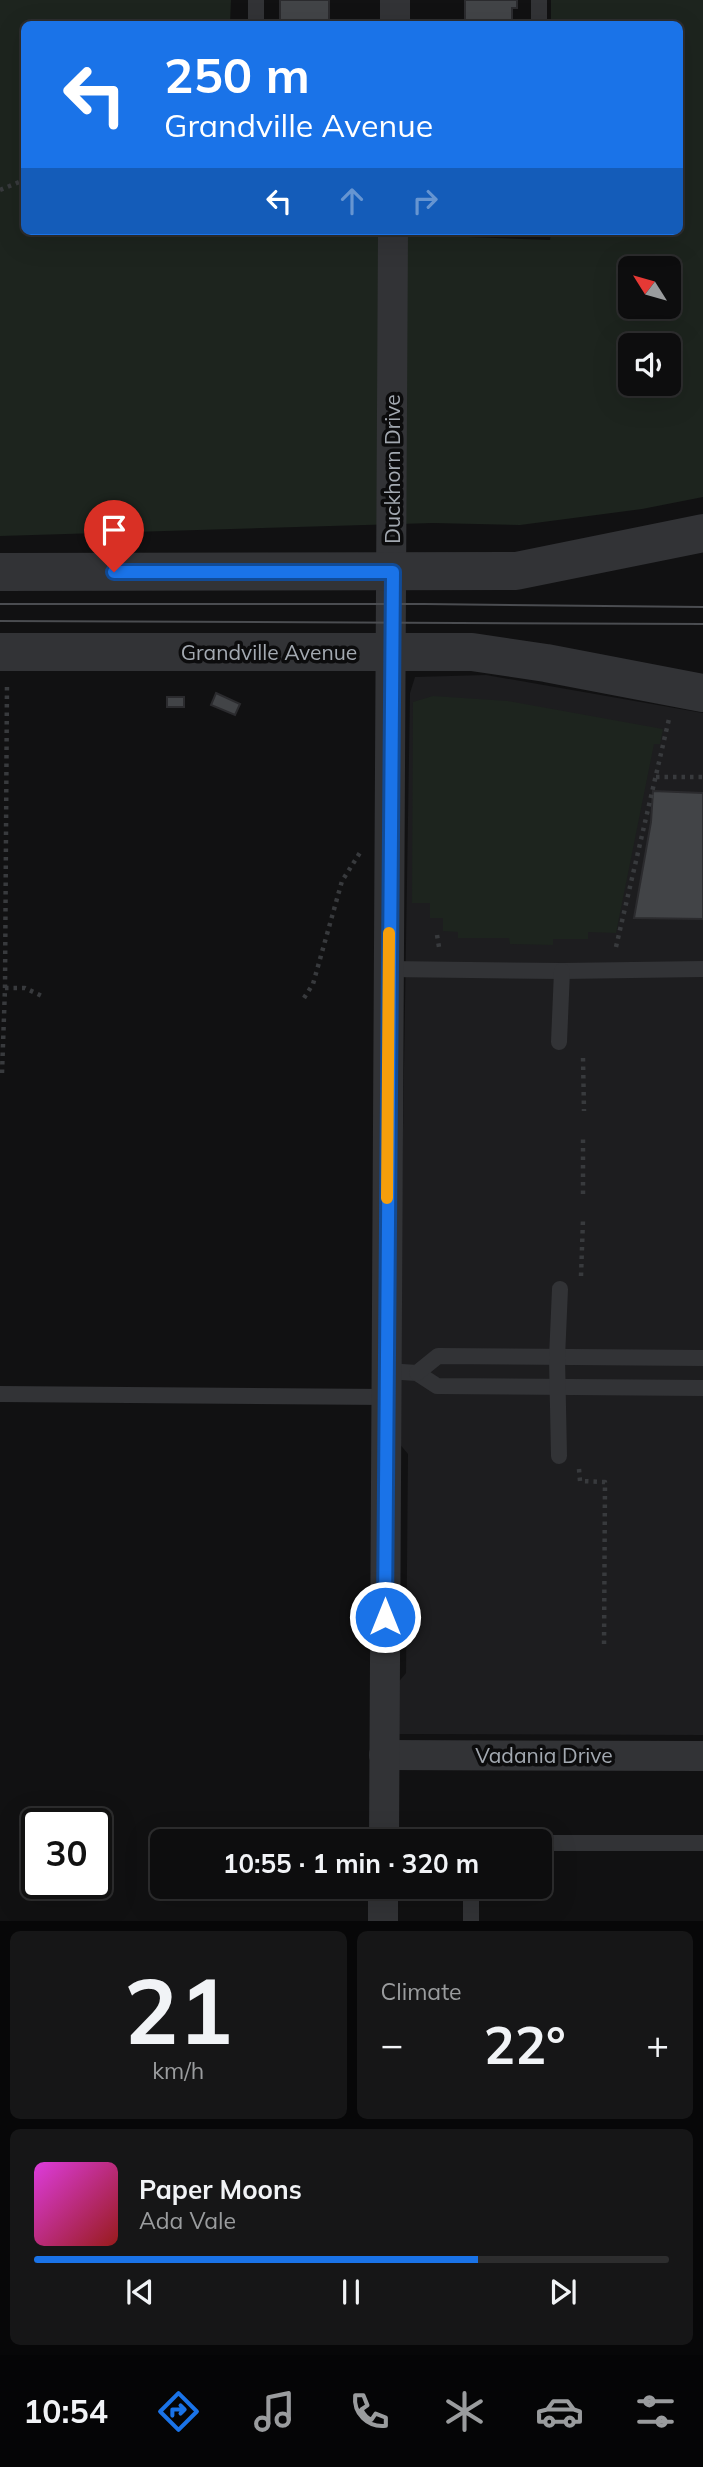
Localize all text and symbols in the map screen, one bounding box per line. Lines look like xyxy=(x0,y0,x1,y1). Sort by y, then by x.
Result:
text: 250 m xyxy=(164,44,310,105)
icon: left xyxy=(49,49,140,140)
text: Grandville Avenue xyxy=(164,105,433,145)
icon: left xyxy=(260,182,298,220)
icon: ahead xyxy=(333,182,371,220)
icon: right xyxy=(406,182,444,220)
north arrow xyxy=(618,256,681,318)
map controls xyxy=(618,256,681,396)
button: sound xyxy=(618,333,681,396)
street label: Duckhorn Drive xyxy=(379,394,405,544)
pin xyxy=(84,500,144,572)
icon: arrive xyxy=(95,511,133,549)
street label: Grandville Avenue xyxy=(181,639,357,665)
position arrow xyxy=(348,1580,422,1654)
street label: Vadania Drive xyxy=(475,1742,613,1768)
speed limit sign: 30 xyxy=(21,1808,112,1899)
text: 10:55 · 1 min · 320 m xyxy=(223,1847,479,1880)
text: 21 xyxy=(124,1953,233,2067)
text: Climate xyxy=(381,1977,462,2006)
text: 22° xyxy=(484,2012,566,2077)
text: − xyxy=(381,2020,403,2068)
text: + xyxy=(646,2020,669,2068)
text: km/h xyxy=(152,2056,204,2085)
text: Paper Moons xyxy=(139,2173,302,2206)
text: Ada Vale xyxy=(139,2206,236,2235)
icon: previous xyxy=(121,2273,159,2311)
icon: pause xyxy=(332,2273,370,2311)
icon: next xyxy=(544,2273,582,2311)
icon: directions xyxy=(154,2387,203,2436)
icon: music xyxy=(250,2387,299,2436)
icon: phone xyxy=(345,2387,394,2436)
icon: climate xyxy=(440,2387,489,2436)
icon: car xyxy=(535,2387,584,2436)
icon: filters xyxy=(631,2387,680,2436)
text: 10:54 xyxy=(23,2391,108,2431)

